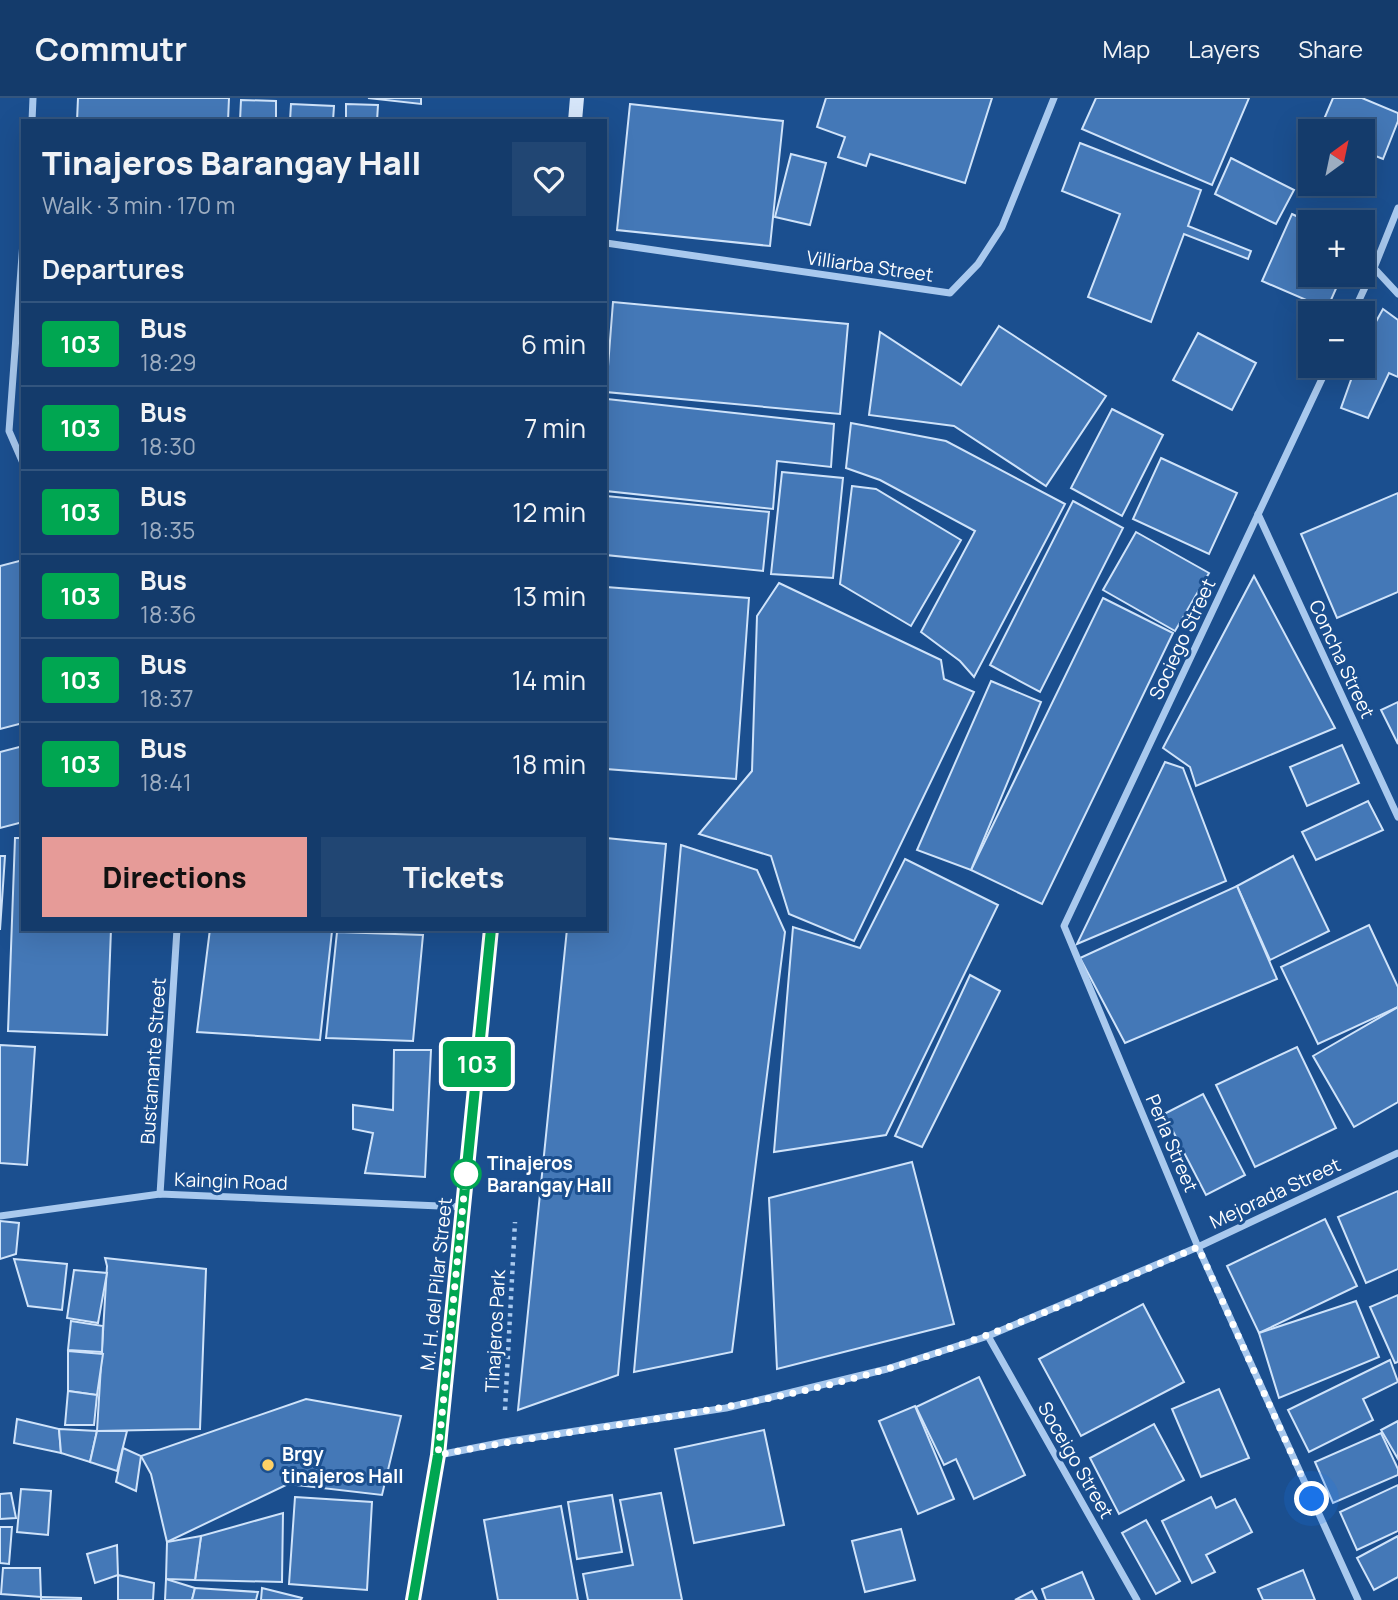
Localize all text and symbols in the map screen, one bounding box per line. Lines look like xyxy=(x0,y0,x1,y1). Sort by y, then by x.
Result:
text: Commutr xyxy=(35,26,187,71)
text: Map xyxy=(1103,32,1150,65)
text: Layers xyxy=(1188,32,1260,65)
text: Share xyxy=(1298,32,1363,65)
north arrow xyxy=(1298,119,1376,196)
map controls xyxy=(1298,119,1375,378)
text: Tinajeros Barangay Hall xyxy=(42,140,421,185)
button: heart xyxy=(512,142,586,216)
text: Walk · 3 min · 170 m xyxy=(42,189,235,221)
button: + xyxy=(1298,210,1375,287)
street label: Villiarba Street xyxy=(805,244,935,288)
text: Departures xyxy=(42,251,184,287)
button: − xyxy=(1298,301,1375,378)
text: Bus xyxy=(140,310,187,346)
text: 6 min xyxy=(521,326,586,362)
text: 103 xyxy=(60,327,101,360)
text: 18:29 xyxy=(140,346,197,378)
text: Bus xyxy=(140,394,187,430)
text: 7 min xyxy=(524,410,586,446)
text: 103 xyxy=(60,411,101,444)
text: 18:30 xyxy=(140,430,196,462)
text: Bus xyxy=(140,478,187,514)
text: 12 min xyxy=(512,494,586,530)
text: 103 xyxy=(60,495,101,528)
text: 18:35 xyxy=(140,514,195,546)
text: Bus xyxy=(140,562,187,598)
street label: Sociego Street xyxy=(1143,574,1221,704)
text: 13 min xyxy=(513,578,586,614)
text: 103 xyxy=(60,579,101,612)
street label: Concha Street xyxy=(1303,595,1381,723)
text: 18:36 xyxy=(140,598,196,630)
text: Bus xyxy=(140,646,187,682)
text: 14 min xyxy=(512,662,586,698)
text: 103 xyxy=(60,663,101,696)
text: 18:37 xyxy=(140,682,193,714)
text: Bus xyxy=(140,730,187,766)
text: 18 min xyxy=(512,746,586,782)
text: 103 xyxy=(60,747,101,780)
text: 18:41 xyxy=(140,766,192,798)
button: Directions xyxy=(42,837,307,917)
button: Tickets xyxy=(321,837,586,917)
street label: Bustamante Street xyxy=(134,977,172,1145)
line badge: 103 xyxy=(437,1041,517,1087)
text: 103 xyxy=(457,1047,497,1080)
street label: Perla Street xyxy=(1140,1090,1204,1196)
place label: Tinajeros Barangay Hall xyxy=(487,1150,612,1198)
street label: Mejorada Street xyxy=(1205,1151,1345,1235)
marker: Tinajeros Barangay Hall xyxy=(451,1159,481,1189)
street label: Kaingin Road xyxy=(174,1166,288,1196)
street label: M. H. del Pilar Street xyxy=(414,1196,458,1372)
street label: Tinajeros Park xyxy=(479,1268,511,1393)
street label: Soceigo Street xyxy=(1032,1397,1120,1523)
place label: Brgy tinajeros Hall xyxy=(282,1441,404,1489)
marker: Brgy tinajeros Hall xyxy=(260,1457,276,1473)
your location xyxy=(1294,1481,1329,1516)

